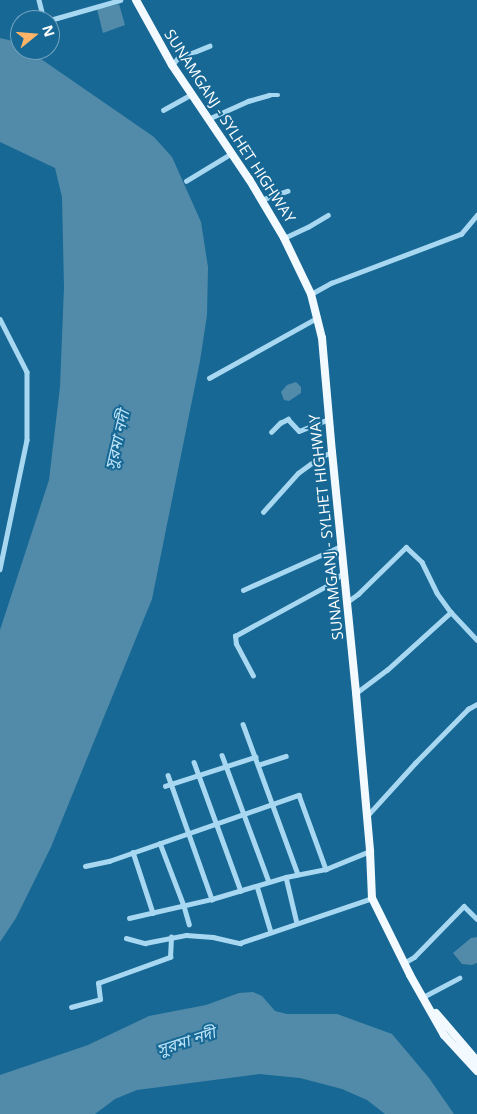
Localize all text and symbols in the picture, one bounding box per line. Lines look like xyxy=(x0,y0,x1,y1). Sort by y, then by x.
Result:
north arrow xyxy=(10,10,60,60)
text: N xyxy=(38,23,60,39)
street label: SUNAMGANJ - SYLHET HIGHWAY xyxy=(161,26,299,226)
water label: সুরমা নদী xyxy=(101,408,133,472)
street label: SUNAMGANJ - SYLHET HIGHWAY xyxy=(305,413,347,641)
water label: সুরমা নদী xyxy=(154,1023,218,1059)

